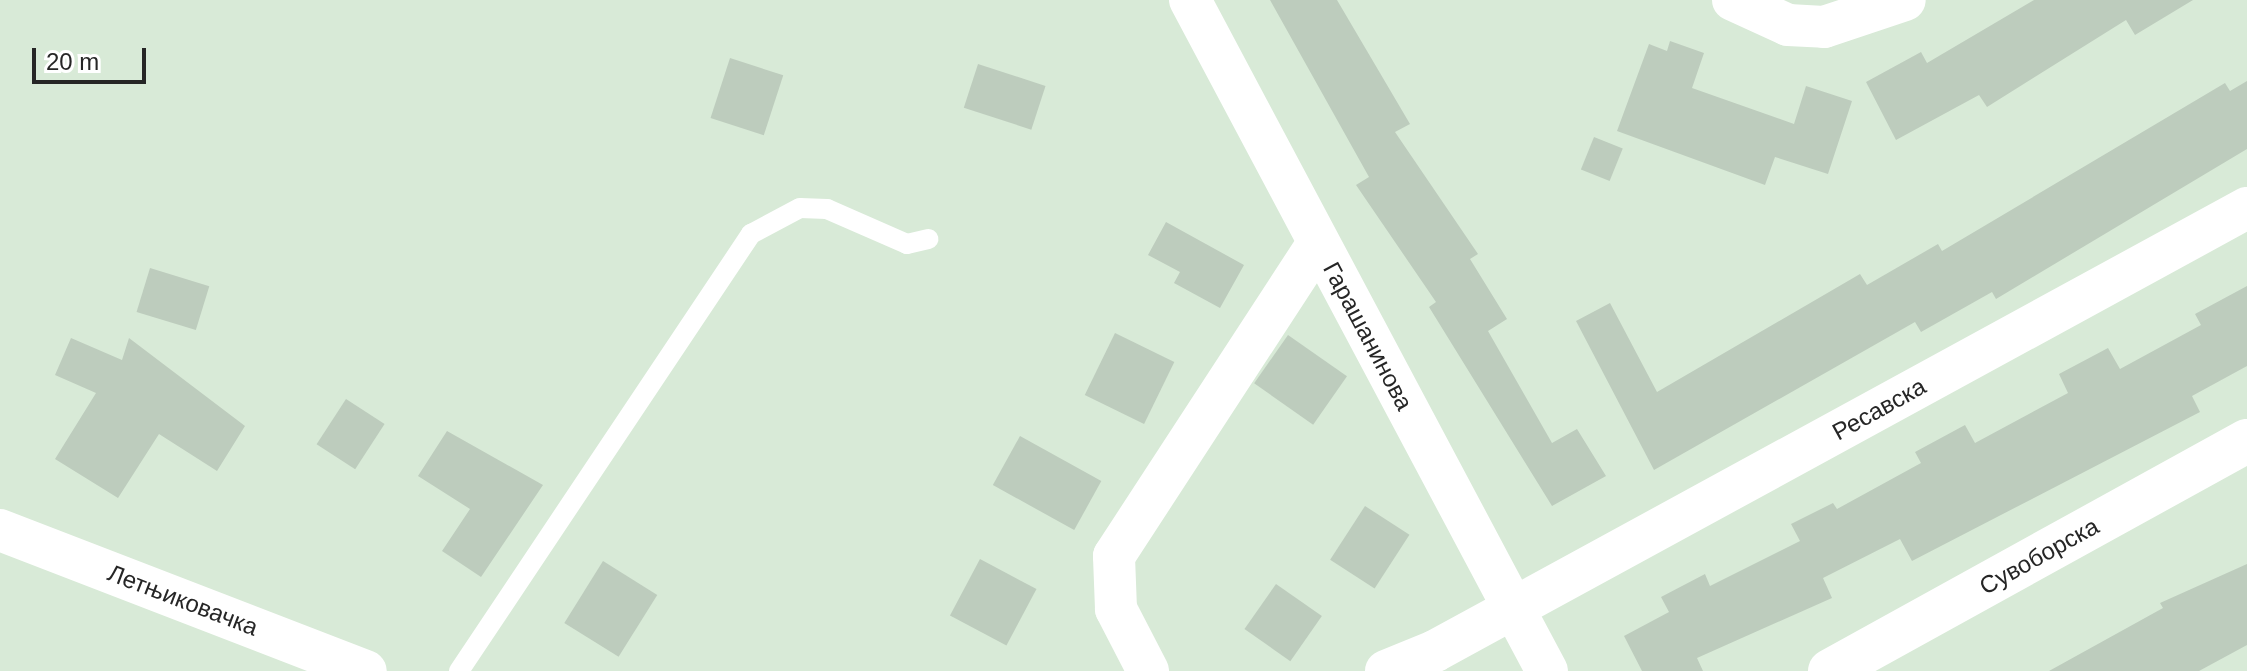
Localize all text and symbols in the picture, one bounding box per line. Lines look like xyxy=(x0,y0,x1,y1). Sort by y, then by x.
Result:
scale bar xyxy=(36,32,150,82)
text: 20 m xyxy=(46,48,99,75)
street label: Гарашанинова xyxy=(1317,257,1419,415)
street label: Ресавска xyxy=(1827,372,1931,446)
street label: Сувоборска xyxy=(1974,511,2104,601)
street label: Летњиковачка xyxy=(104,558,262,642)

